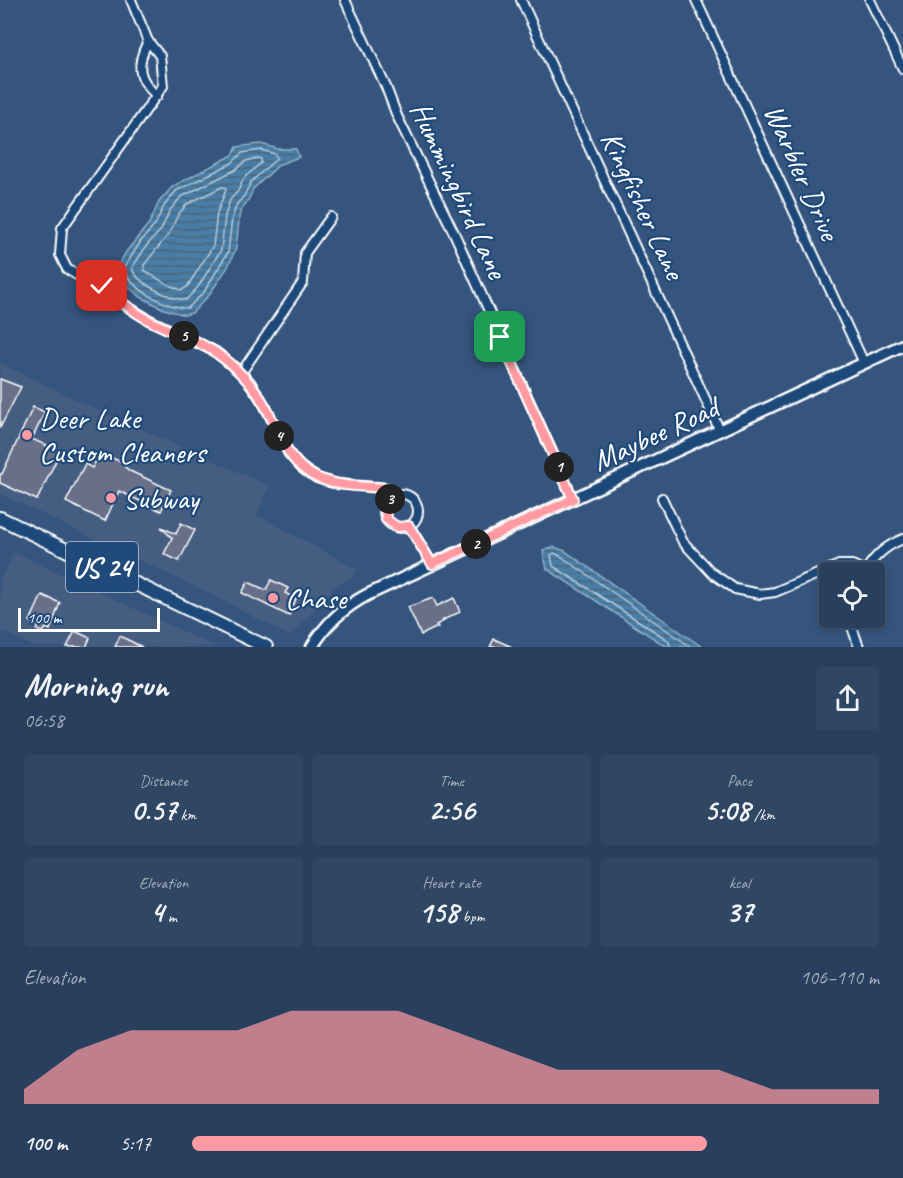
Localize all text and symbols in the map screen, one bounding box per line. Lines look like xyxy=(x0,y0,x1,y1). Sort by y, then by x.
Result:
street label: Hummingbird Lane xyxy=(402,96,517,286)
street label: Warbler Drive xyxy=(755,98,850,248)
street label: Kingfisher Lane xyxy=(592,125,695,287)
pin xyxy=(76,260,127,311)
icon: check xyxy=(85,269,118,302)
pin xyxy=(474,311,525,362)
icon: arrive xyxy=(483,320,516,353)
pin: 5 xyxy=(169,321,199,351)
text: 5 xyxy=(181,326,187,346)
street label: Maybee Road xyxy=(586,387,728,480)
place label: Deer Lake Custom Cleaners xyxy=(39,399,208,471)
pin: 4 xyxy=(264,421,294,451)
text: 4 xyxy=(275,426,283,446)
marker: Deer Lake Custom Cleaners xyxy=(20,428,34,442)
pin: 1 xyxy=(544,452,574,482)
text: 1 xyxy=(555,457,563,477)
place label: Subway xyxy=(123,479,201,517)
pin: 3 xyxy=(375,484,405,514)
text: 3 xyxy=(386,489,394,509)
marker: Subway xyxy=(104,491,118,505)
pin: 2 xyxy=(461,529,491,559)
text: 2 xyxy=(472,534,480,554)
road number: US 24 xyxy=(66,542,138,592)
map controls xyxy=(819,562,885,628)
button: locate xyxy=(819,562,885,628)
place label: Chase xyxy=(285,579,348,617)
marker: Chase xyxy=(266,591,280,605)
scale bar xyxy=(18,605,160,632)
text: 100 m xyxy=(27,608,61,628)
text: Morning run xyxy=(24,664,168,706)
button: share xyxy=(816,667,879,730)
text: 06:58 xyxy=(24,708,64,733)
text: Distance xyxy=(140,771,187,791)
text: Time xyxy=(439,771,464,791)
text: Pace xyxy=(727,771,752,791)
text: 0.57 xyxy=(131,791,177,829)
text: 2:56 xyxy=(428,791,475,829)
text: 5:08 xyxy=(704,791,750,829)
text: km xyxy=(177,805,196,825)
text: /km xyxy=(750,805,775,825)
text: Elevation xyxy=(139,873,188,893)
text: Heart rate xyxy=(422,873,481,893)
text: kcal xyxy=(729,873,750,893)
text: 4 xyxy=(150,893,164,931)
text: 158 xyxy=(419,893,459,931)
text: 37 xyxy=(726,893,753,931)
text: m xyxy=(164,907,177,927)
text: bpm xyxy=(459,907,484,927)
text: Elevation xyxy=(24,965,86,990)
text: 106–110 m xyxy=(800,965,879,990)
text: 100 m xyxy=(24,1131,67,1156)
text: 5:17 xyxy=(120,1131,151,1156)

